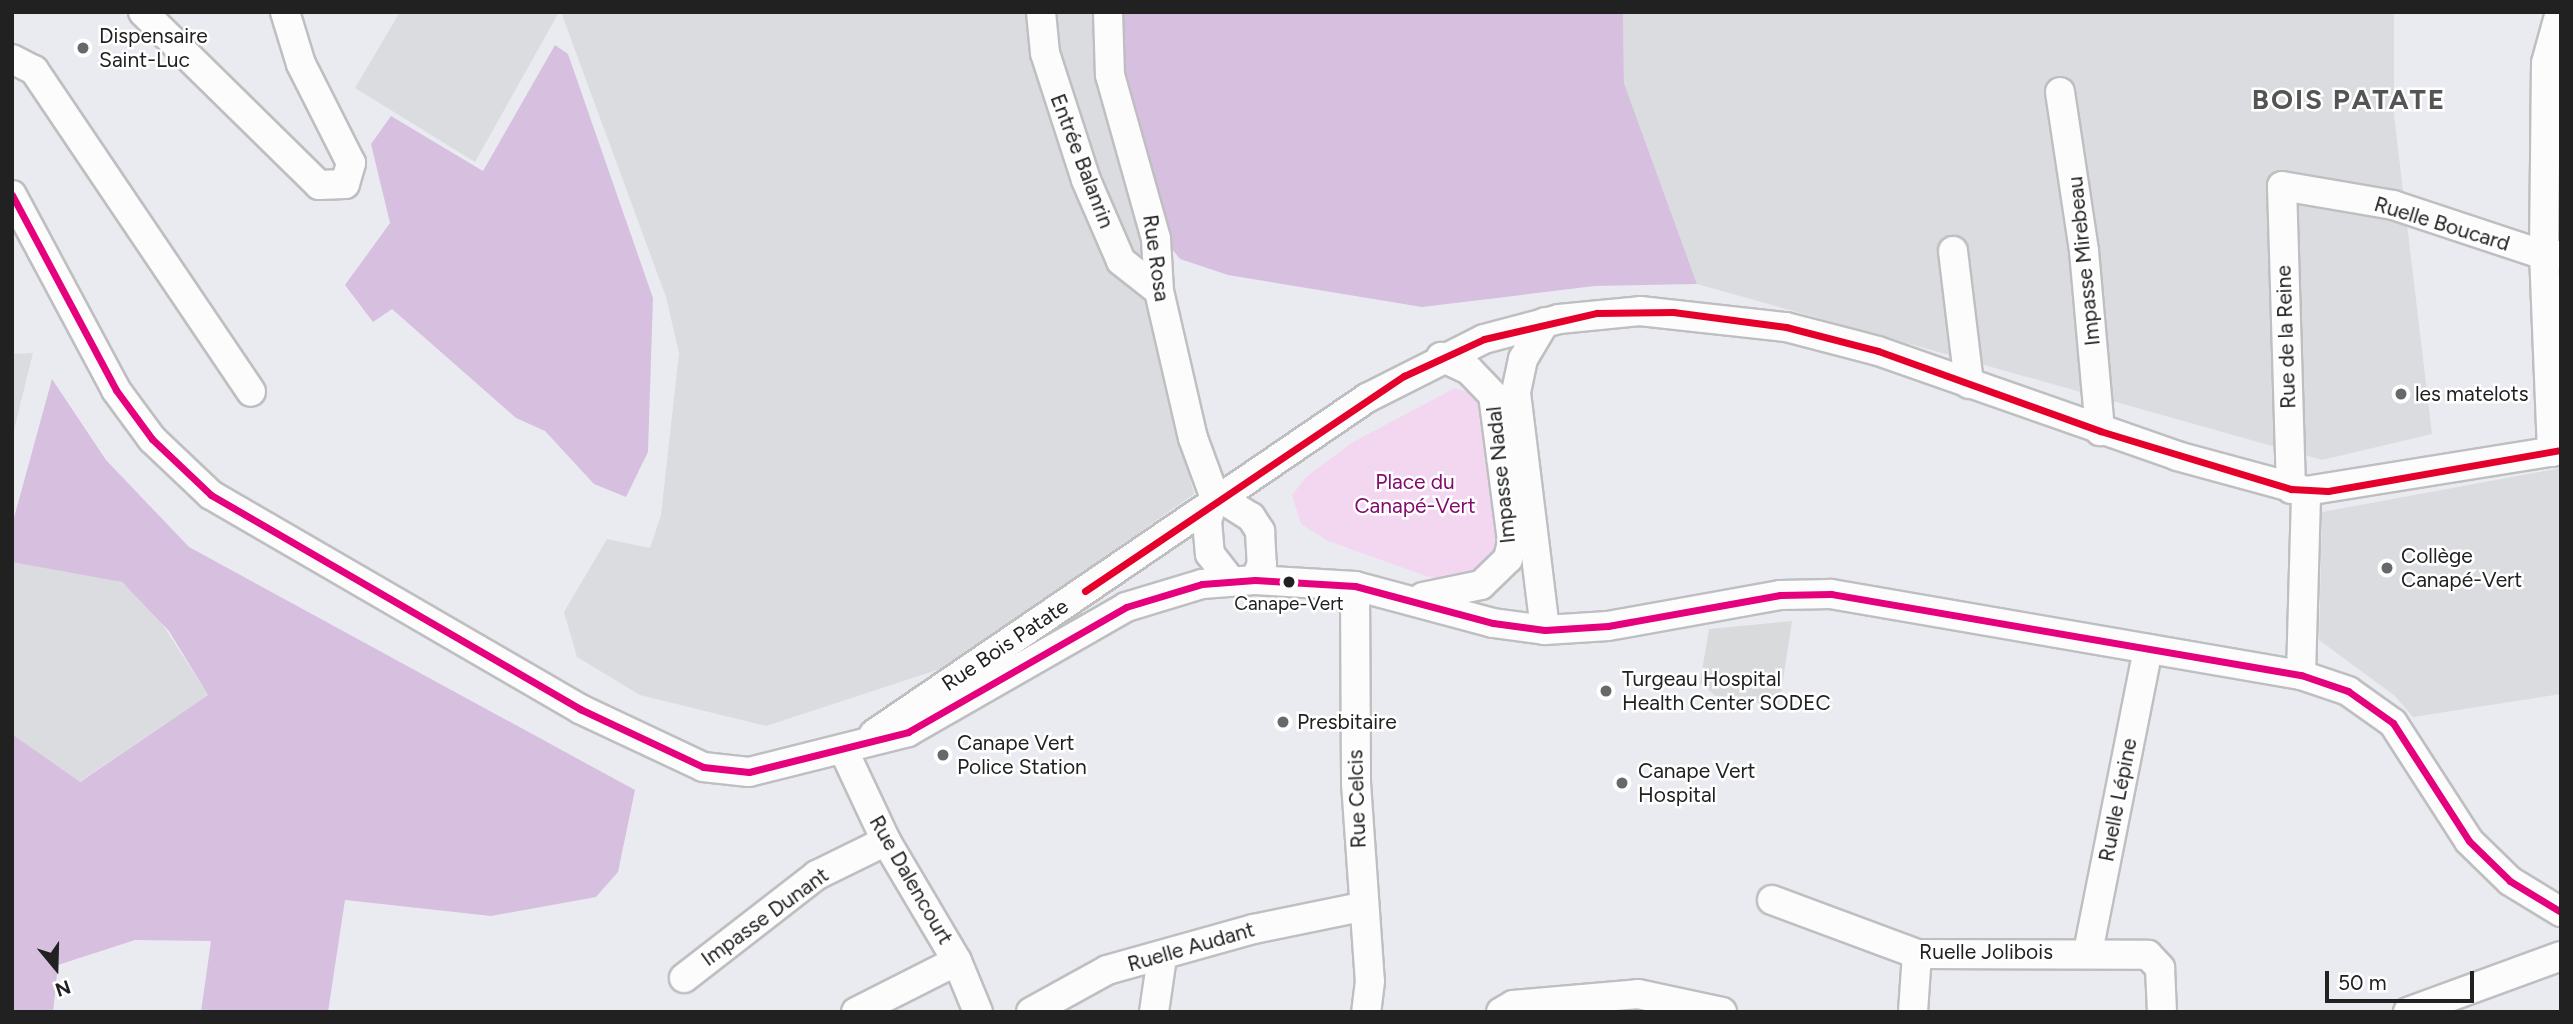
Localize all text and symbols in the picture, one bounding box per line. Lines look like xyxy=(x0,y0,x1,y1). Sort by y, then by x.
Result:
place label: Dispensaire Saint-Luc xyxy=(99,23,208,73)
marker: Dispensaire Saint-Luc xyxy=(73,38,93,58)
district label: BOIS PATATE xyxy=(2253,82,2445,116)
street label: Entrée Balanrin xyxy=(1045,90,1119,232)
street label: Impasse Mirebeau xyxy=(2063,175,2105,347)
street label: Ruelle Boucard xyxy=(2371,191,2513,257)
street label: Rue Rosa xyxy=(1137,213,1175,303)
street label: Rue de la Reine xyxy=(2271,265,2301,409)
place label: les matelots xyxy=(2415,381,2529,407)
marker: les matelots xyxy=(2393,386,2409,402)
street label: Impasse Nadal xyxy=(1481,405,1521,545)
park label: Place du Canapé-Vert xyxy=(1354,469,1476,519)
place label: Collège Canapé-Vert xyxy=(2401,543,2522,593)
marker: Collège Canapé-Vert xyxy=(2379,560,2395,576)
marker: Canape-Vert xyxy=(1282,575,1296,589)
street label: Rue Bois Patate xyxy=(937,593,1073,697)
place label: Canape-Vert xyxy=(1234,593,1344,615)
place label: Turgeau Hospital Health Center SODEC xyxy=(1622,666,1831,716)
marker: Turgeau Hospital Health Center SODEC xyxy=(1596,681,1616,701)
place label: Presbitaire xyxy=(1297,709,1397,735)
marker: Presbitaire xyxy=(1275,714,1291,730)
place label: Canape Vert Police Station xyxy=(957,730,1087,780)
street label: Ruelle Lépine xyxy=(2094,736,2142,864)
marker: Canape Vert Police Station xyxy=(935,747,951,763)
street label: Rue Celcis xyxy=(1343,749,1371,849)
place label: Canape Vert Hospital xyxy=(1638,758,1756,808)
marker: Canape Vert Hospital xyxy=(1612,773,1632,793)
street label: Rue Dalencourt xyxy=(864,811,958,949)
street label: Impasse Dunant xyxy=(696,862,834,972)
street label: Ruelle Audant xyxy=(1125,917,1257,977)
north arrow xyxy=(21,933,91,1003)
street label: Ruelle Jolibois xyxy=(1919,939,2053,965)
scale bar xyxy=(2328,958,2477,1002)
text: 50 m xyxy=(2338,970,2387,995)
text: N xyxy=(52,975,74,1002)

